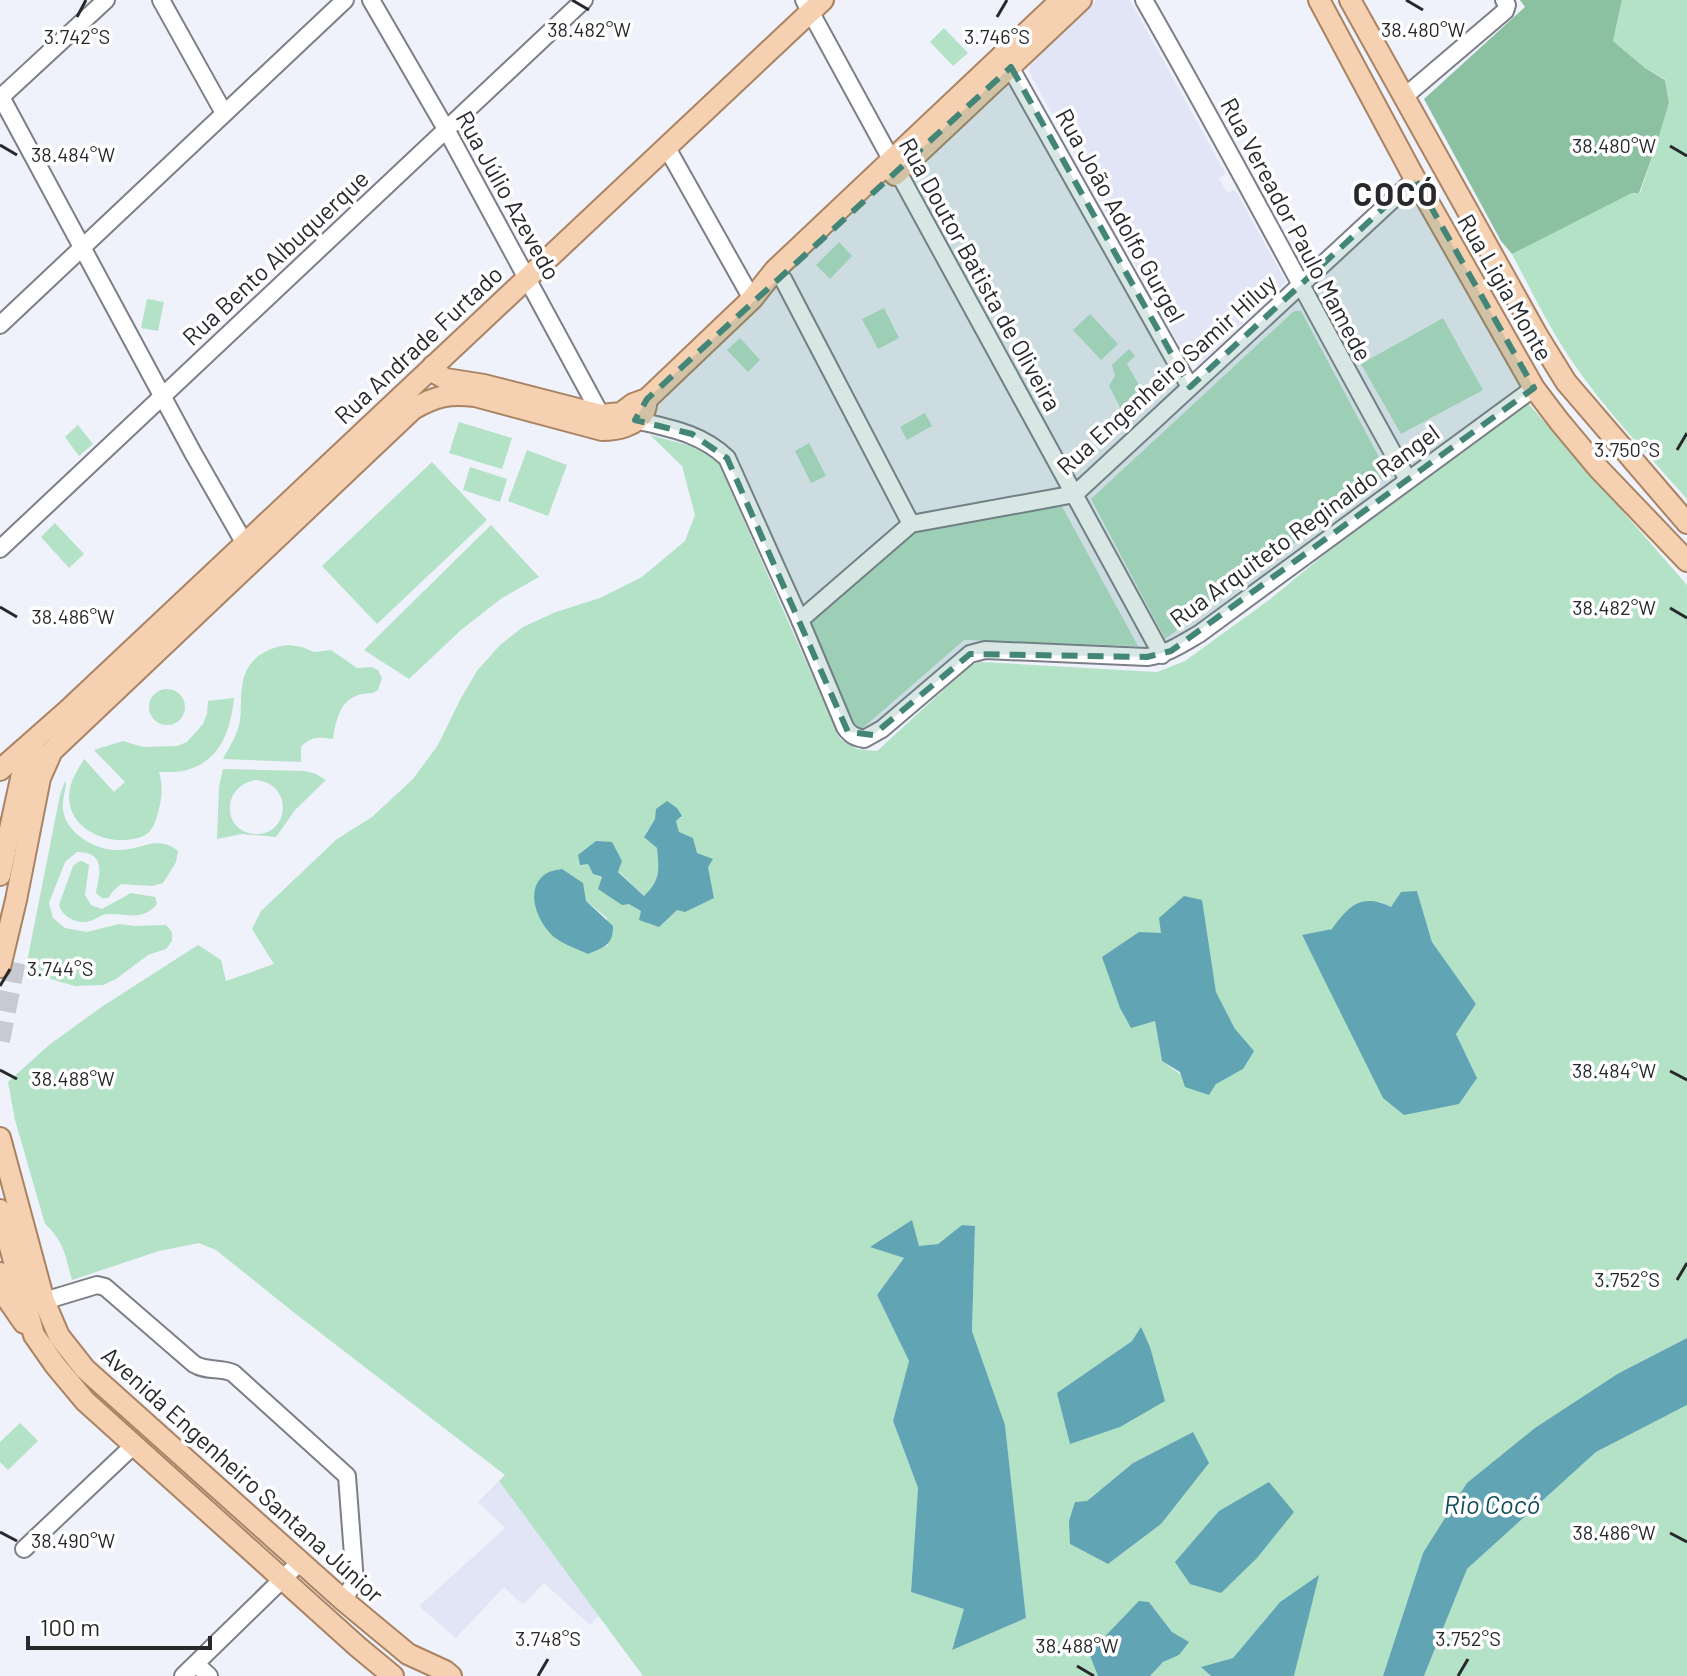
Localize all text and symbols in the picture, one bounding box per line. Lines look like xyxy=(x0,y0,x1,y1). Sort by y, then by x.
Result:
text: 38.482°W xyxy=(547,17,631,41)
text: 38.480°W xyxy=(1381,17,1466,41)
text: 3.742°S xyxy=(44,24,110,48)
text: 3.746°S xyxy=(964,24,1030,48)
street label: Rua Vereador Paulo Mamede xyxy=(1215,92,1379,366)
street label: Rua João Adolfo Gurgel xyxy=(1050,103,1192,327)
street label: Rua Júlio Azevedo xyxy=(451,105,567,285)
street label: Rua Doutor Batista de Oliveira xyxy=(894,132,1068,416)
text: 38.480°W xyxy=(1572,133,1657,157)
text: 38.484°W xyxy=(31,142,115,166)
street label: Rua Bento Albuquerque xyxy=(176,163,374,351)
district label: COCÓ xyxy=(1353,174,1439,212)
street label: Rua Ligia Monte xyxy=(1452,208,1560,366)
street label: Rua Andrade Furtado xyxy=(328,259,508,429)
street label: Rua Engenheiro Samir Hiluy xyxy=(1050,268,1282,480)
street label: Rua Arquiteto Reginaldo Rangel xyxy=(1164,417,1444,633)
text: 3.750°S xyxy=(1594,437,1660,461)
text: 38.482°W xyxy=(1572,595,1656,619)
text: 38.486°W xyxy=(31,604,115,628)
text: 3.744°S xyxy=(27,956,93,980)
text: 38.484°W xyxy=(1572,1058,1656,1082)
text: 38.488°W xyxy=(31,1066,115,1090)
text: 3.752°S xyxy=(1594,1267,1660,1291)
street label: Avenida Engenheiro Santana Júnior xyxy=(96,1340,390,1608)
water label: Rio Cocó xyxy=(1444,1488,1540,1519)
text: 38.486°W xyxy=(1572,1520,1656,1544)
text: 38.490°W xyxy=(31,1528,116,1552)
scale bar xyxy=(28,1600,210,1650)
text: 100 m xyxy=(40,1612,100,1641)
text: 3.748°S xyxy=(515,1626,581,1650)
text: 3.752°S xyxy=(1435,1626,1501,1650)
text: 38.488°W xyxy=(1035,1633,1119,1657)

